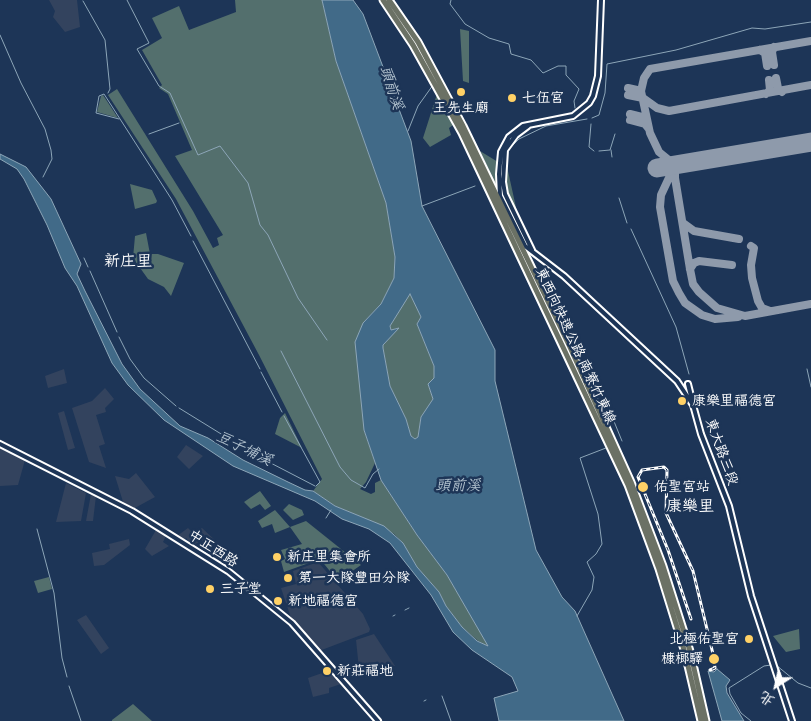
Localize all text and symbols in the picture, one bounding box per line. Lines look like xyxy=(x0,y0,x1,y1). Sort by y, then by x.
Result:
water label: 頭前溪 xyxy=(375,64,407,112)
marker: 王先生廟 xyxy=(455,86,467,98)
place label: 七伍宮 xyxy=(522,90,564,106)
marker: 七伍宮 xyxy=(506,92,518,104)
place label: 王先生廟 xyxy=(433,100,489,116)
district label: 新庄里 xyxy=(104,252,152,272)
street label: 東西向快速公路 南寮竹東線 xyxy=(531,265,619,427)
place label: 康樂里福德宮 xyxy=(692,393,776,409)
marker: 康樂里福德宮 xyxy=(676,395,688,407)
street label: 東大路三段 xyxy=(701,416,741,488)
water label: 豆子埔溪 xyxy=(213,428,275,470)
water label: 頭前溪 xyxy=(436,477,480,495)
place label: 佑聖宫站 xyxy=(654,479,710,495)
marker: 佑聖宫站 xyxy=(636,480,650,494)
district label: 康樂里 xyxy=(666,497,714,517)
street label: 中正西路 xyxy=(185,527,241,571)
place label: 新庄里集會所 xyxy=(287,549,371,565)
marker: 新庄里集會所 xyxy=(271,551,283,563)
place label: 第一大隊豐田分隊 xyxy=(298,570,410,586)
marker: 第一大隊豐田分隊 xyxy=(282,572,294,584)
place label: 三子堂 xyxy=(220,581,262,597)
marker: 三子堂 xyxy=(204,583,216,595)
place label: 新地福德宮 xyxy=(288,593,358,609)
marker: 新地福德宮 xyxy=(272,595,284,607)
place label: 北極佑聖宮 xyxy=(669,631,739,647)
marker: 北極佑聖宮 xyxy=(743,633,755,645)
place label: 槺榔驛 xyxy=(661,651,703,667)
marker: 槺榔驛 xyxy=(707,652,721,666)
north arrow xyxy=(751,661,801,711)
place label: 新莊福地 xyxy=(337,663,393,679)
marker: 新莊福地 xyxy=(321,665,333,677)
text: 北 xyxy=(757,688,778,710)

